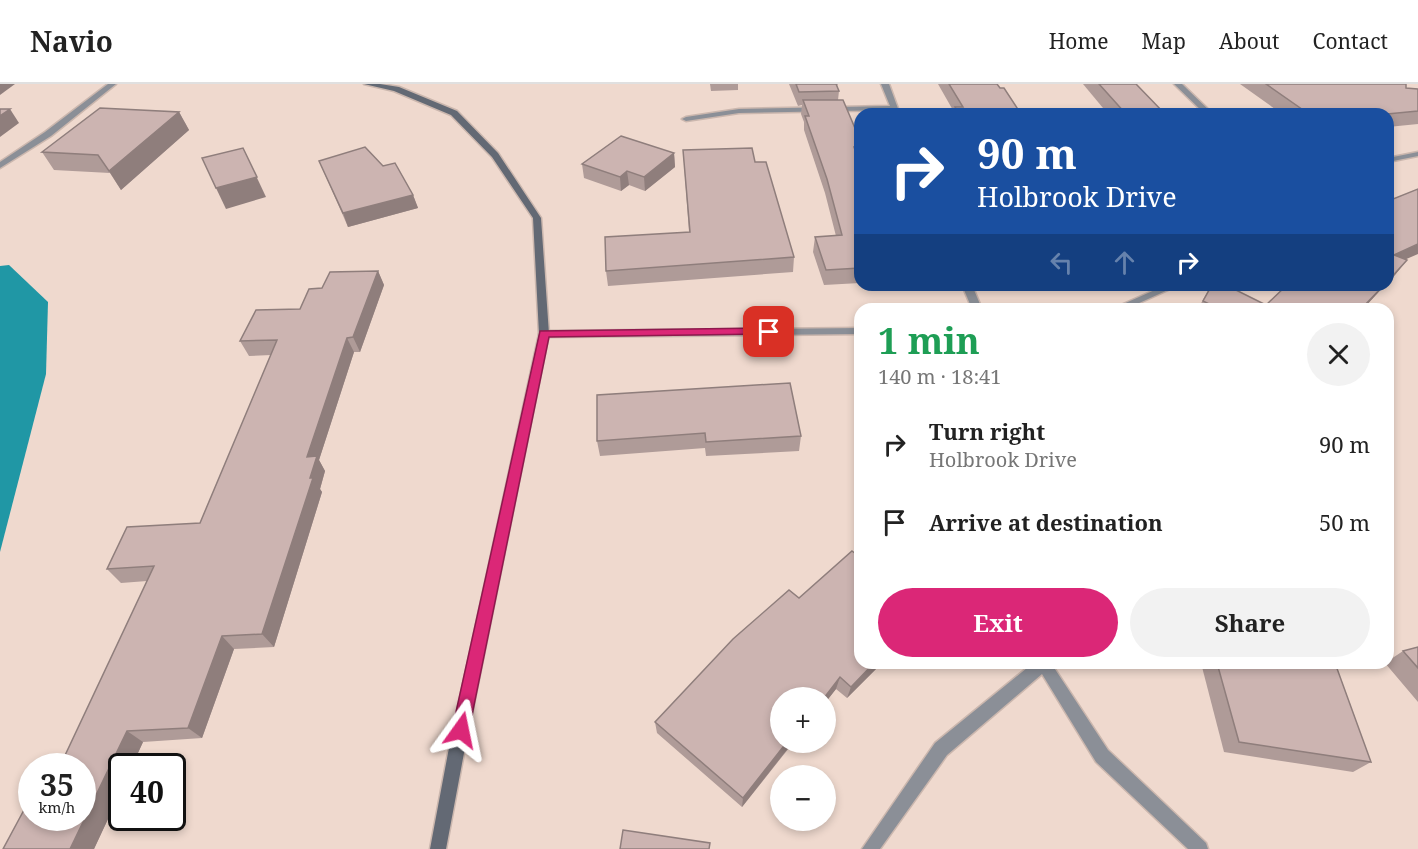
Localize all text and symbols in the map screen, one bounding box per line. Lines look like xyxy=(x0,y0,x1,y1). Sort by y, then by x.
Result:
text: Navio xyxy=(30,22,113,60)
text: Home xyxy=(1049,27,1109,55)
text: Map xyxy=(1142,27,1186,55)
text: About xyxy=(1219,27,1280,55)
text: Contact xyxy=(1313,27,1388,55)
text: 90 m xyxy=(977,124,1077,181)
icon: right xyxy=(878,132,956,210)
text: Holbrook Drive xyxy=(977,178,1177,215)
icon: left xyxy=(1045,246,1078,279)
icon: ahead xyxy=(1108,246,1141,279)
icon: right xyxy=(1171,246,1204,279)
pin xyxy=(743,306,794,357)
icon: arrive xyxy=(752,315,785,348)
text: 1 min xyxy=(878,316,980,365)
button: close xyxy=(1307,323,1370,386)
text: 140 m · 18:41 xyxy=(878,363,1001,390)
text: Turn right xyxy=(929,416,1045,446)
icon: right xyxy=(878,428,911,461)
text: 90 m xyxy=(1319,429,1370,459)
text: Holbrook Drive xyxy=(929,446,1077,473)
icon: arrive xyxy=(878,506,911,539)
text: Arrive at destination xyxy=(929,507,1163,537)
text: 50 m xyxy=(1319,507,1370,537)
button: Exit xyxy=(878,588,1118,657)
button: Share xyxy=(1130,588,1370,657)
map controls xyxy=(770,687,836,831)
button: + xyxy=(770,687,836,753)
position arrow xyxy=(429,698,493,762)
speed limit sign: 40 xyxy=(108,753,186,831)
text: 35 xyxy=(40,764,74,805)
button: − xyxy=(770,765,836,831)
text: km/h xyxy=(39,797,75,817)

